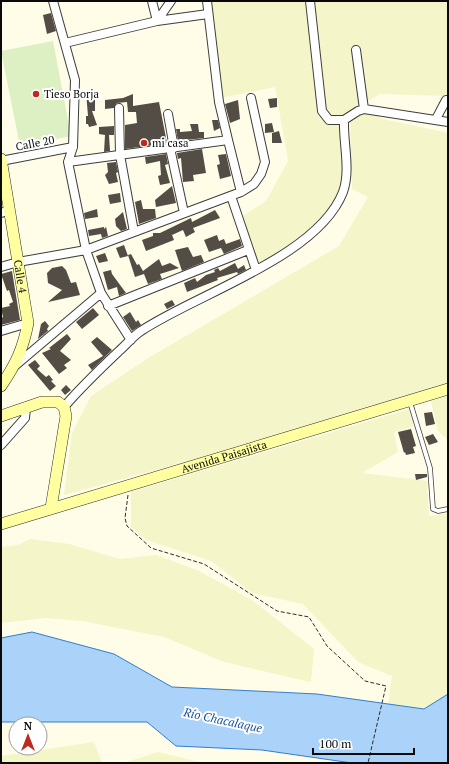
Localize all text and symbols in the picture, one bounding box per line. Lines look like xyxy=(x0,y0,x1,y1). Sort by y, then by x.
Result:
place label: Tieso Borja xyxy=(44,87,99,101)
marker: Tieso Borja xyxy=(31,89,41,99)
street label: Calle 20 xyxy=(14,132,56,154)
place label: mi casa xyxy=(152,136,189,150)
marker: mi casa xyxy=(139,138,149,148)
street label: Calle 4 xyxy=(11,259,30,294)
street label: Avenida Paisajista xyxy=(180,437,269,476)
water label: Río Chacalaque xyxy=(181,704,264,736)
north arrow xyxy=(8,716,48,756)
text: N xyxy=(24,719,33,733)
scale bar xyxy=(313,730,414,756)
text: 100 m xyxy=(319,736,352,751)

